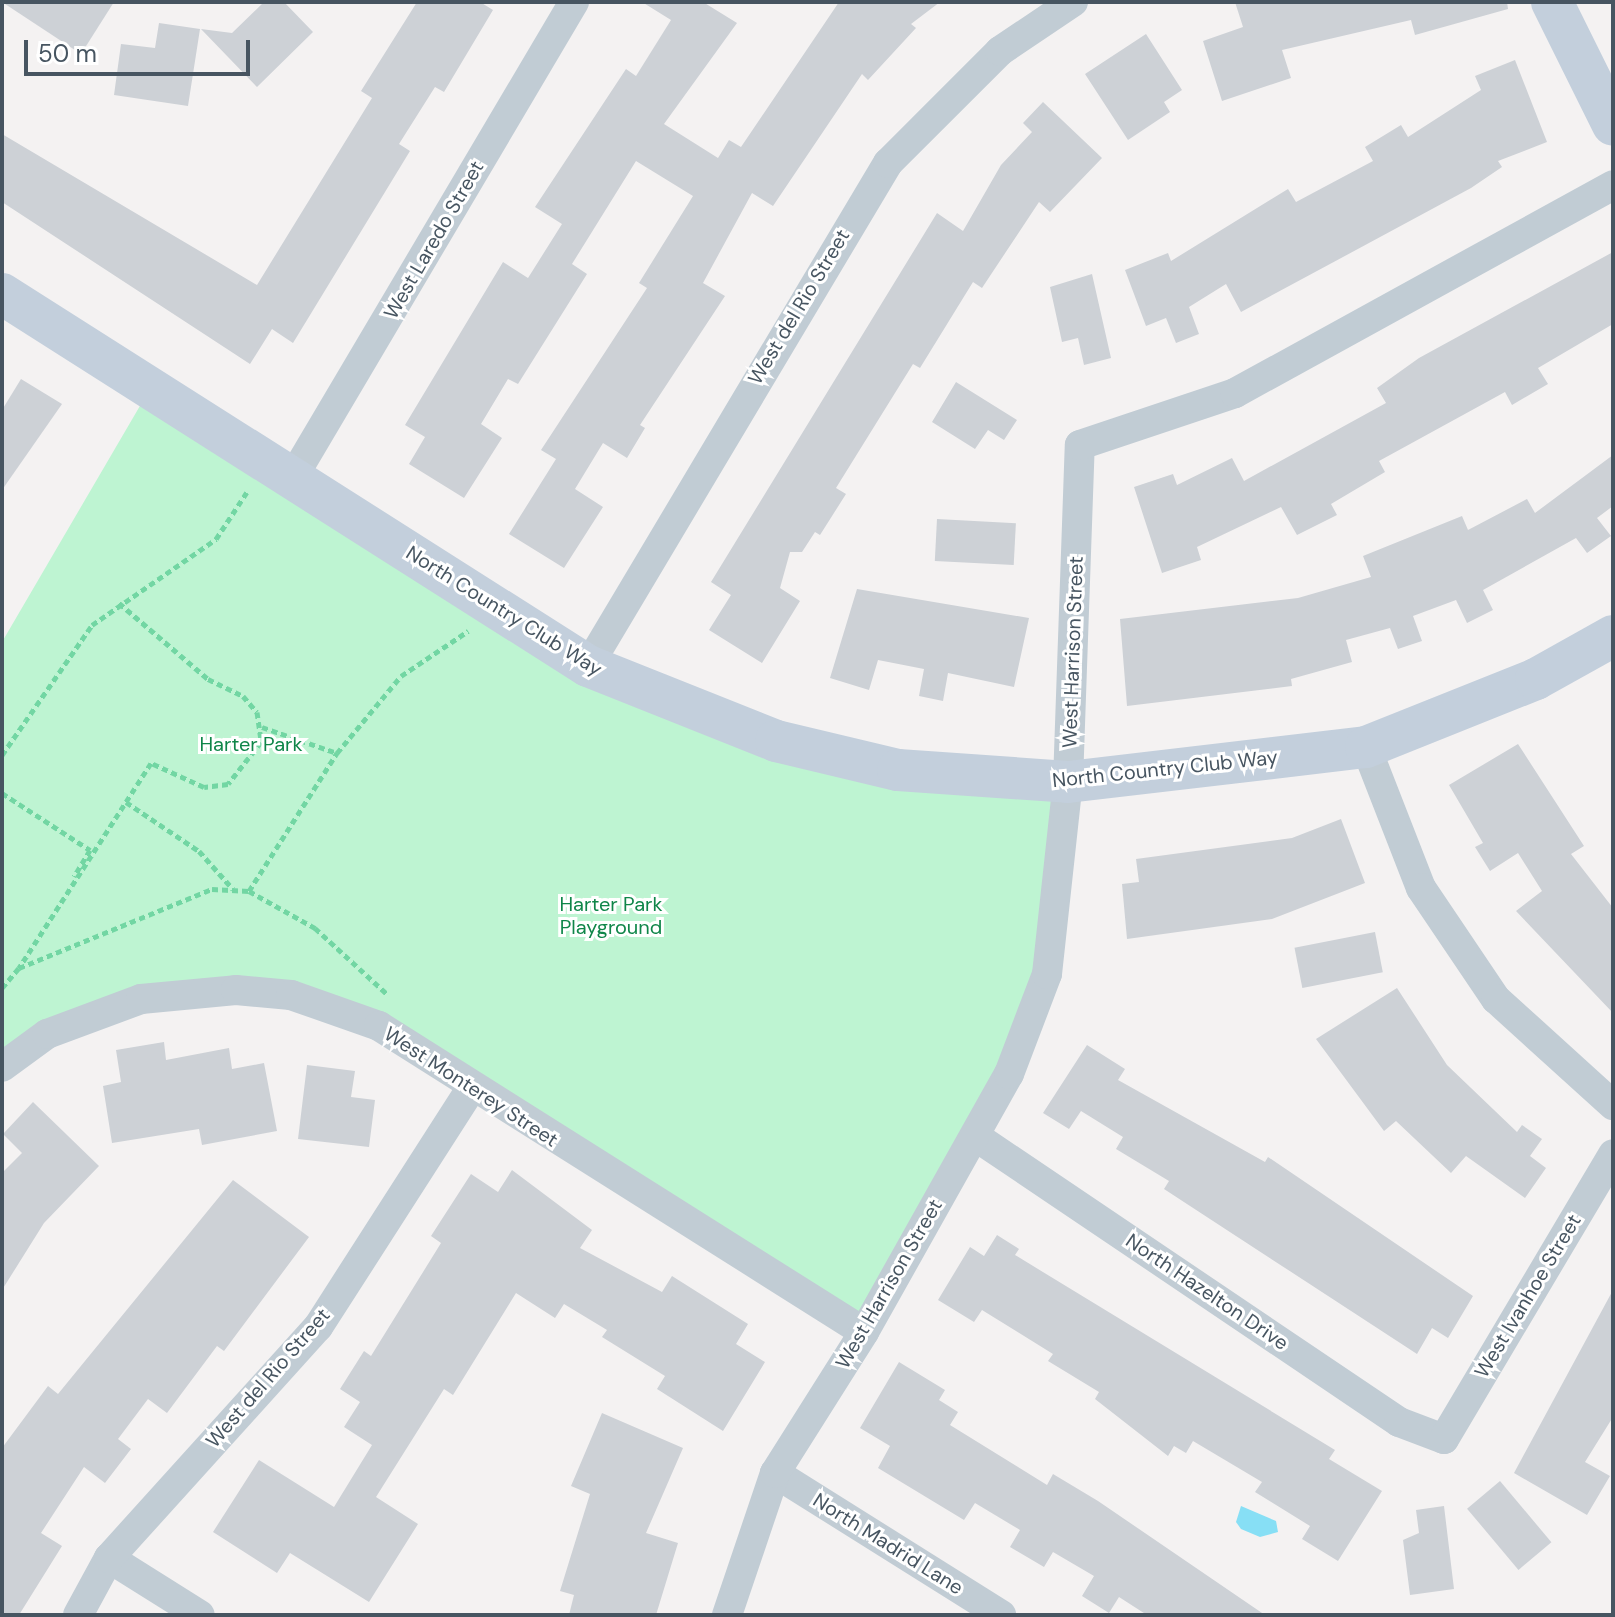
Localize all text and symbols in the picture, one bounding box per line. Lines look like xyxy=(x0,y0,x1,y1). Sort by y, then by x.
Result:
scale bar xyxy=(28,24,254,74)
text: 50 m xyxy=(38,38,97,69)
street label: West Laredo Street xyxy=(379,157,489,323)
street label: West del Rio Street xyxy=(743,225,855,389)
street label: North Country Club Way xyxy=(401,541,607,681)
street label: West Harrison Street xyxy=(1058,556,1088,748)
park label: Harter Park xyxy=(199,732,303,756)
street label: North Country Club Way xyxy=(1051,745,1279,793)
park label: Harter Park Playground xyxy=(559,893,663,940)
street label: West Monterey Street xyxy=(379,1022,563,1152)
street label: West Harrison Street xyxy=(831,1195,947,1373)
street label: West Ivanhoe Street xyxy=(1470,1210,1586,1382)
street label: North Hazelton Drive xyxy=(1121,1229,1293,1355)
street label: West del Rio Street xyxy=(201,1303,335,1453)
street label: North Madrid Lane xyxy=(809,1488,967,1600)

